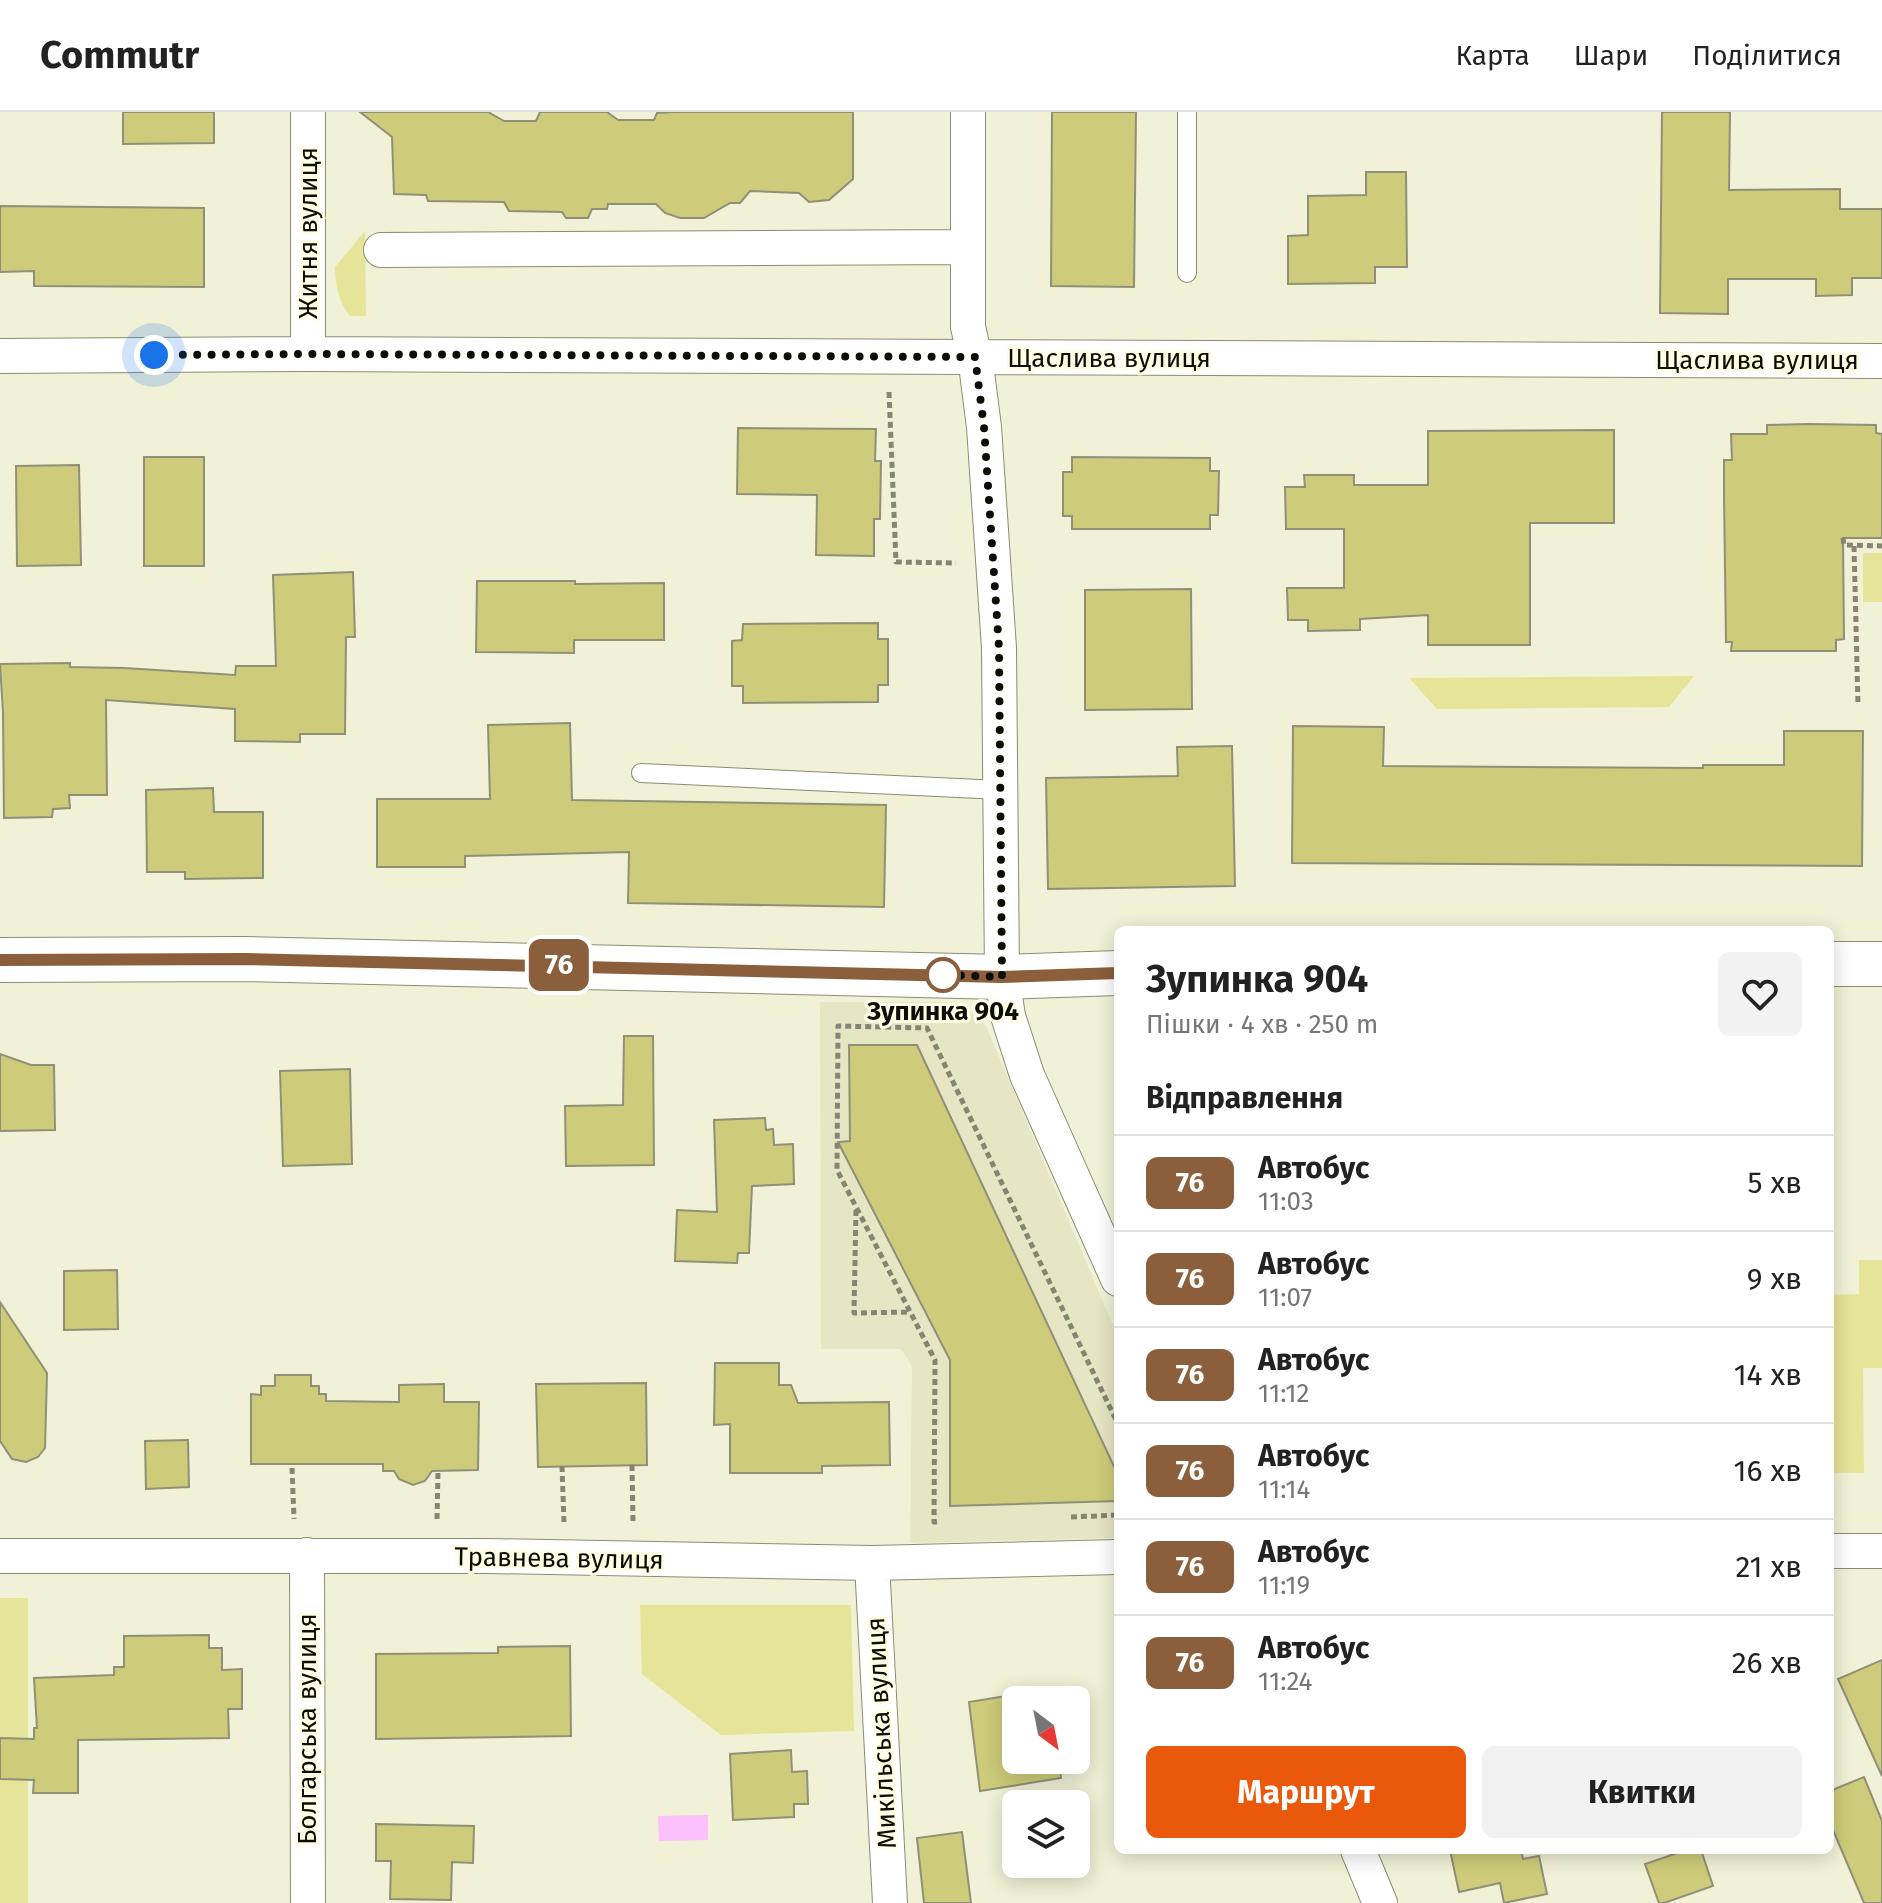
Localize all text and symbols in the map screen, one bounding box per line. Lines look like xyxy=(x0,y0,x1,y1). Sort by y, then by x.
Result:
text: Commutr xyxy=(40,32,199,78)
text: Карта xyxy=(1456,39,1530,72)
text: Шари xyxy=(1574,39,1648,72)
text: Поділитися xyxy=(1692,39,1842,72)
street label: Житня вулиця xyxy=(293,147,324,319)
your location xyxy=(134,335,174,375)
street label: Щаслива вулиця xyxy=(1007,343,1211,374)
street label: Щаслива вулиця xyxy=(1655,345,1859,376)
line badge: 76 xyxy=(523,939,595,991)
text: 76 xyxy=(545,948,573,981)
button: heart xyxy=(1718,952,1802,1036)
text: Зупинка 904 xyxy=(1146,956,1368,1002)
marker: Зупинка 904 xyxy=(926,958,960,992)
place label: Зупинка 904 xyxy=(866,996,1019,1027)
text: Пішки · 4 хв · 250 m xyxy=(1146,1009,1378,1040)
text: Відправлення xyxy=(1146,1080,1343,1116)
text: Автобус xyxy=(1258,1150,1369,1186)
text: 5 хв xyxy=(1748,1165,1802,1201)
text: 76 xyxy=(1176,1166,1204,1199)
text: 11:03 xyxy=(1258,1186,1314,1217)
text: Автобус xyxy=(1258,1246,1369,1282)
text: 9 хв xyxy=(1747,1261,1802,1297)
text: 76 xyxy=(1176,1262,1204,1295)
text: 11:07 xyxy=(1258,1282,1312,1313)
text: Автобус xyxy=(1258,1342,1369,1378)
text: 14 хв xyxy=(1734,1357,1802,1393)
text: 76 xyxy=(1176,1358,1204,1391)
text: 11:12 xyxy=(1258,1378,1309,1409)
text: Автобус xyxy=(1258,1438,1369,1474)
text: 16 хв xyxy=(1734,1453,1802,1489)
text: 76 xyxy=(1176,1454,1204,1487)
text: 11:14 xyxy=(1258,1474,1310,1505)
text: Автобус xyxy=(1258,1534,1369,1570)
street label: Травнева вулиця xyxy=(454,1541,664,1576)
text: 21 хв xyxy=(1735,1549,1802,1585)
text: 76 xyxy=(1176,1550,1204,1583)
text: 11:19 xyxy=(1258,1570,1310,1601)
street label: Болгарська вулиця xyxy=(292,1613,323,1845)
street label: Микільська вулиця xyxy=(860,1616,903,1850)
text: Автобус xyxy=(1258,1630,1369,1666)
text: 26 хв xyxy=(1732,1645,1802,1681)
text: 76 xyxy=(1176,1646,1204,1679)
text: 11:24 xyxy=(1258,1666,1312,1697)
north arrow xyxy=(1002,1686,1090,1774)
map controls xyxy=(1002,1686,1090,1878)
button: Маршрут xyxy=(1146,1746,1466,1838)
button: Квитки xyxy=(1482,1746,1802,1838)
button: layers xyxy=(1002,1790,1090,1878)

